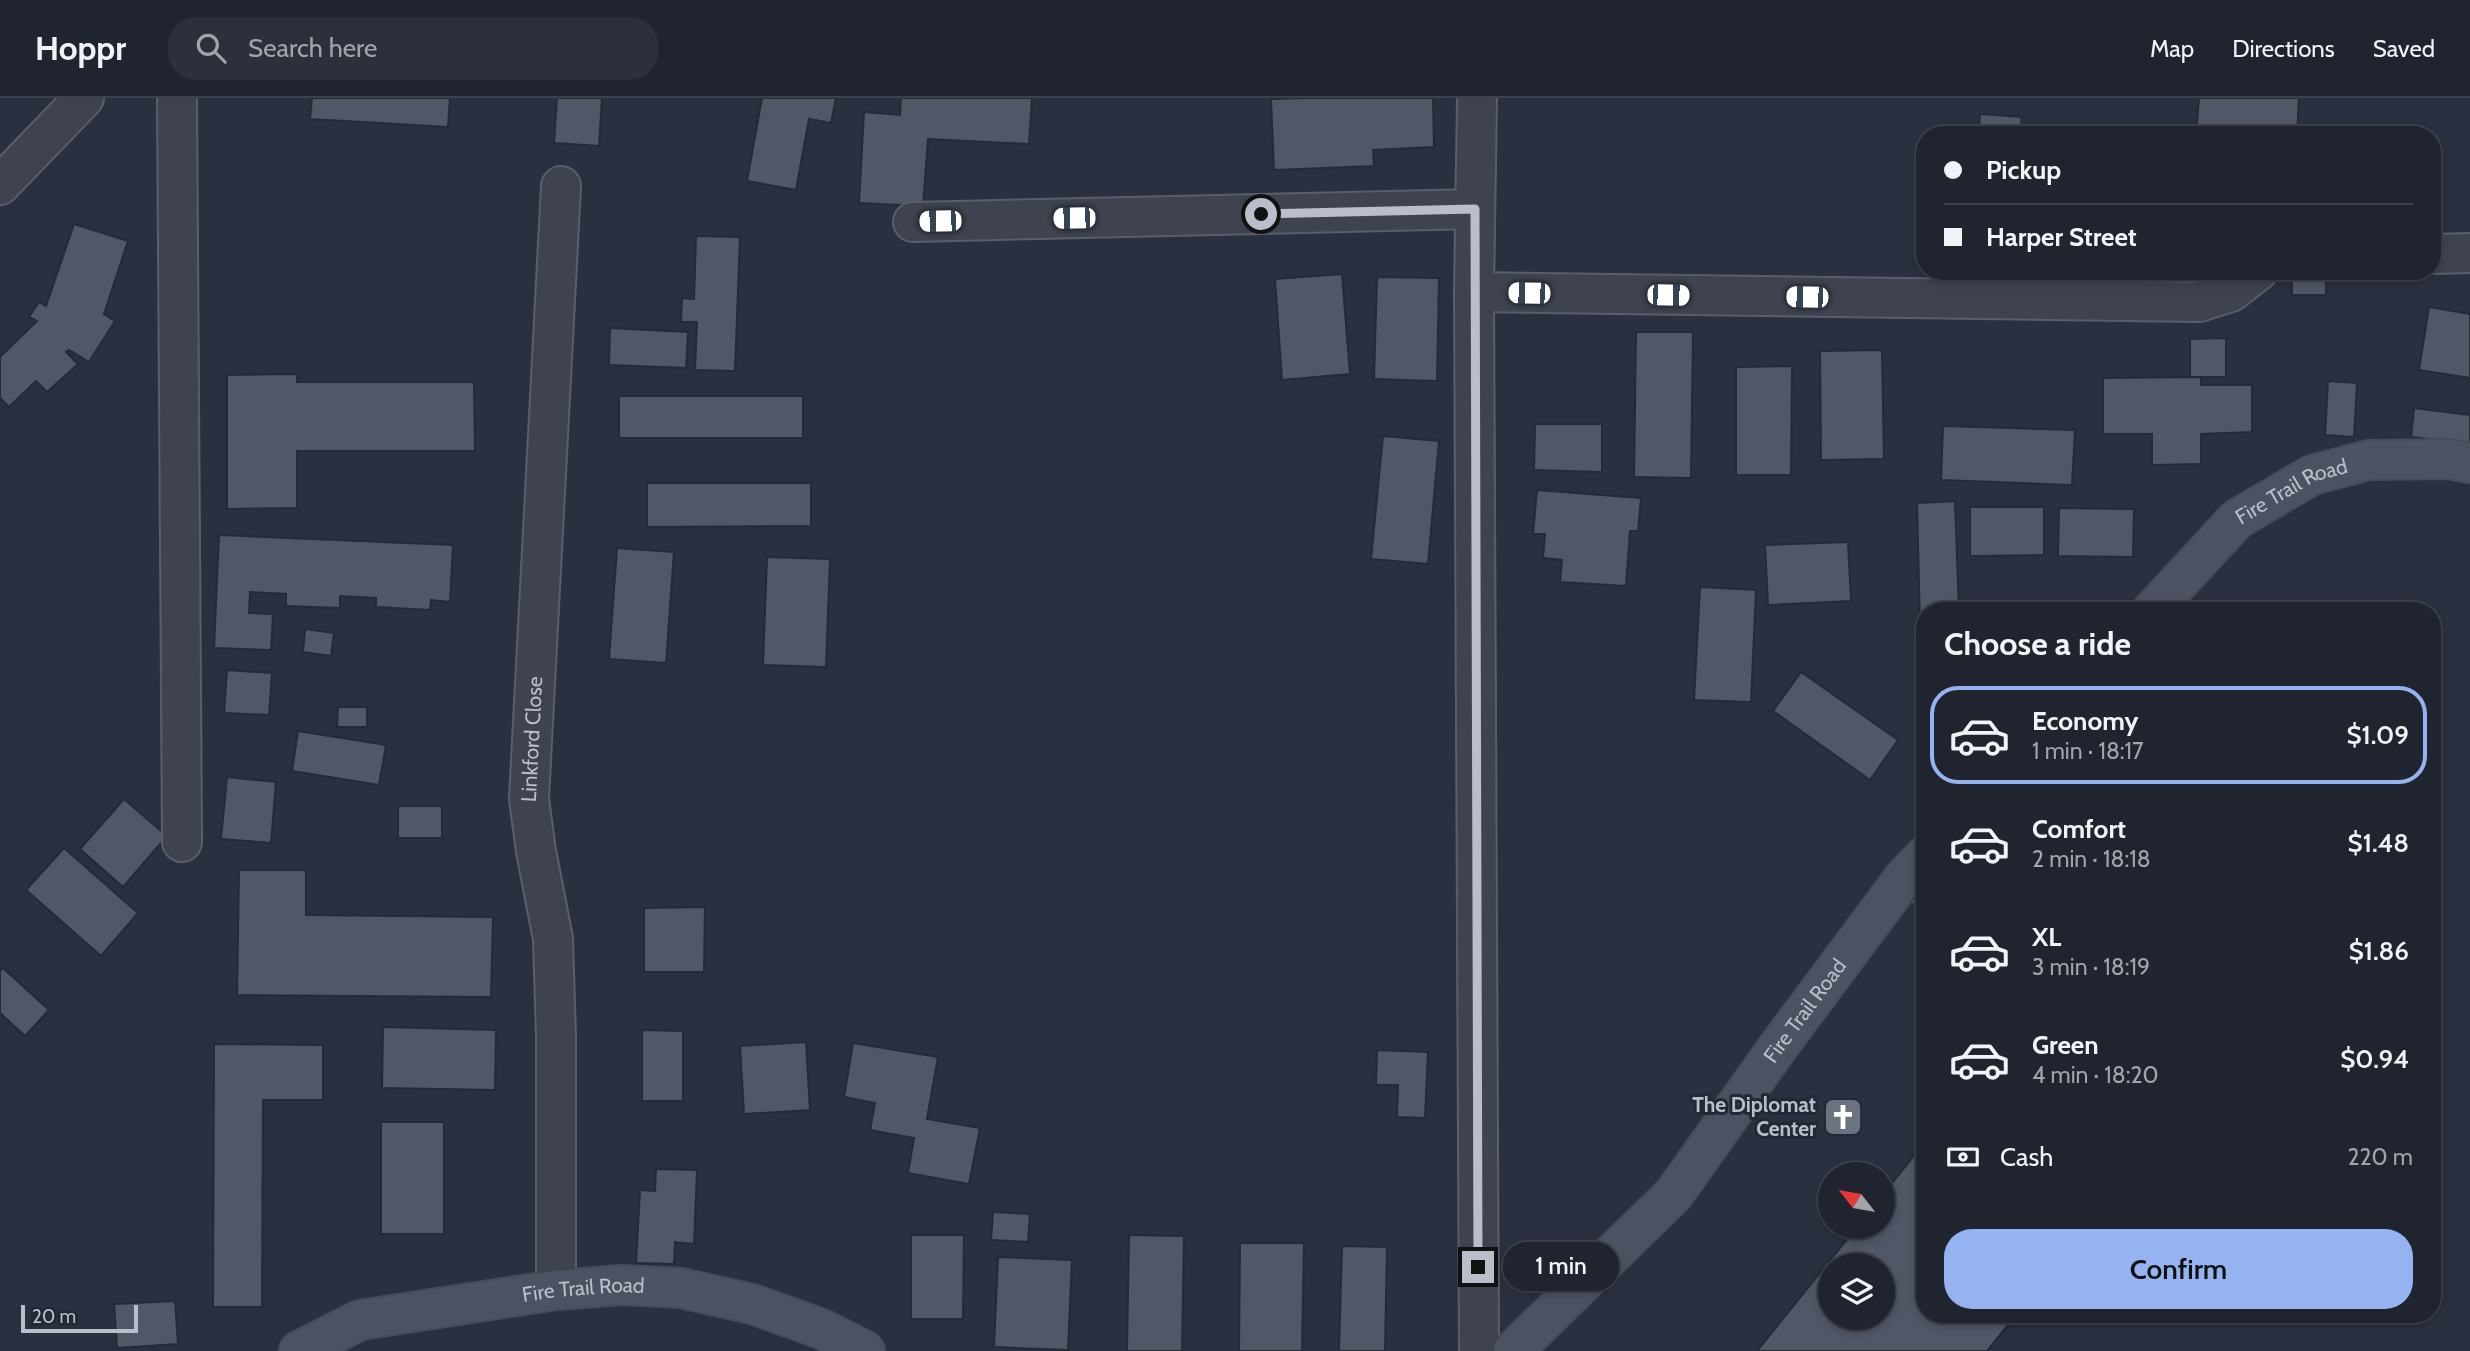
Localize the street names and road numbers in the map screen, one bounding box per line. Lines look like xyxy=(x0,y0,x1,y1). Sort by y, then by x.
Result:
street label: Fire Trail Road xyxy=(2231,453,2350,529)
street label: Linkford Close xyxy=(516,675,547,803)
street label: Fire Trail Road xyxy=(1758,954,1851,1067)
street label: Fire Trail Road xyxy=(520,1272,645,1307)

